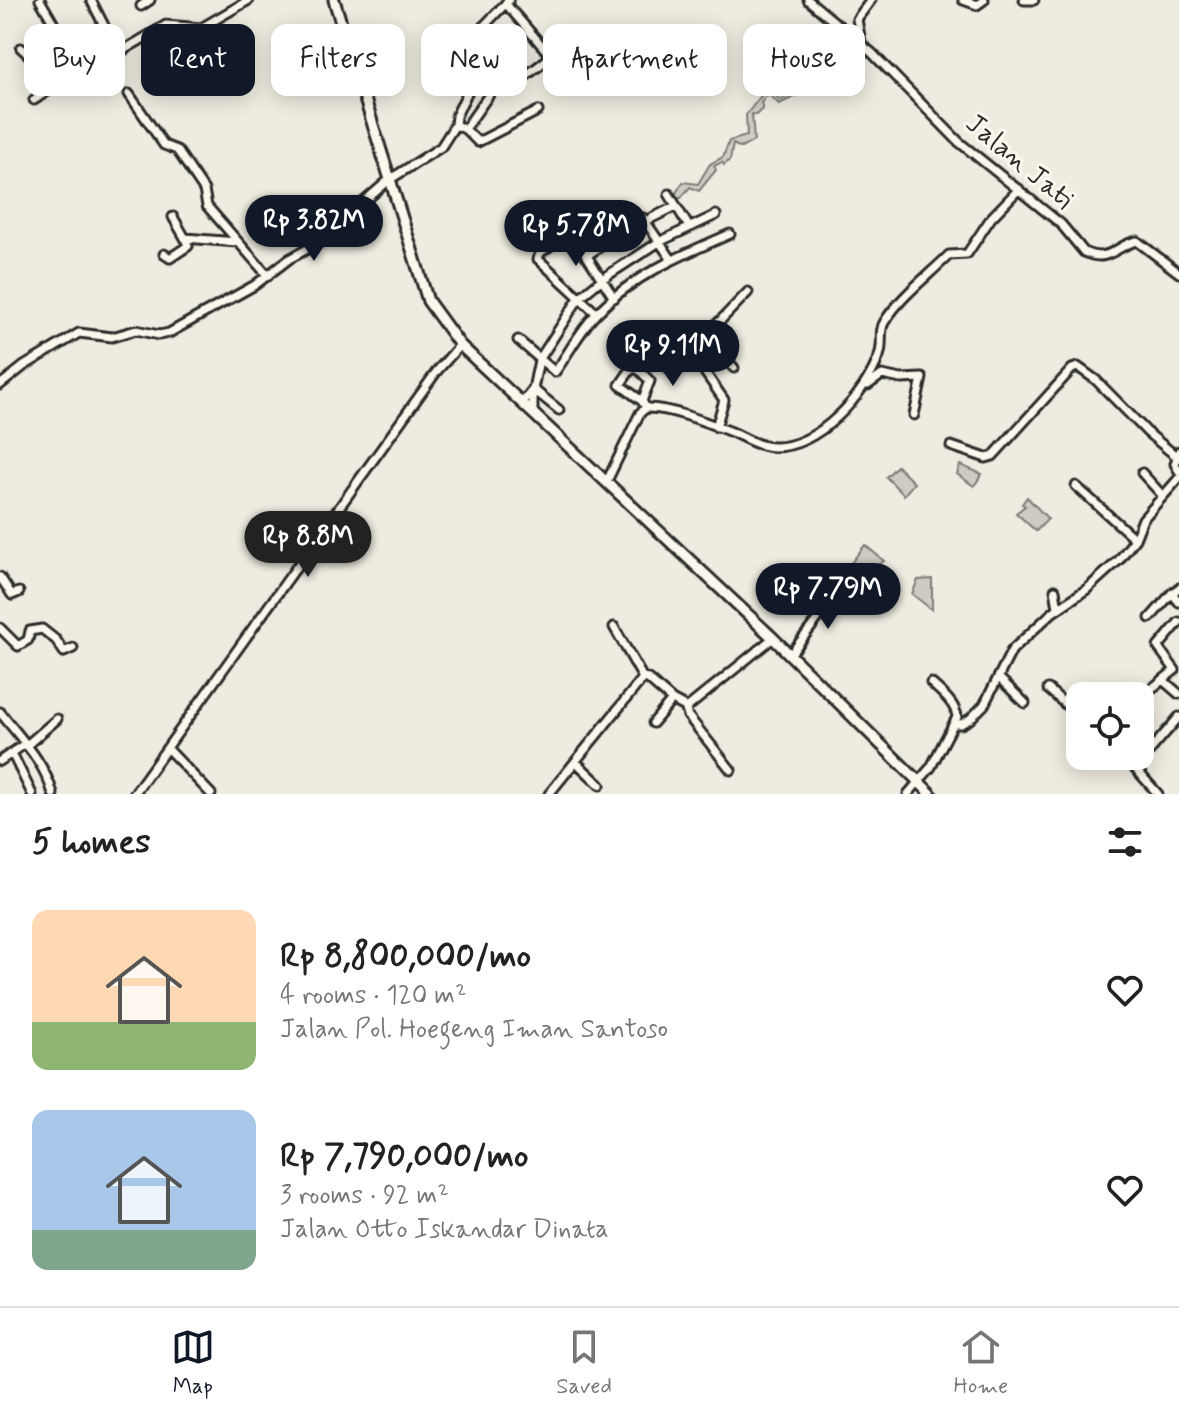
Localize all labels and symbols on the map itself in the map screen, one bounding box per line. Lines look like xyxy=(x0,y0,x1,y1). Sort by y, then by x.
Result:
street label: Jalan Jati xyxy=(957,106,1081,218)
pin: Rp 3.82M xyxy=(231,195,397,263)
pin: Rp 5.78M xyxy=(493,200,659,268)
pin: Rp 9.11M xyxy=(590,320,756,388)
pin: Rp 8.8M xyxy=(234,511,382,579)
pin: Rp 7.79M xyxy=(745,563,911,631)

